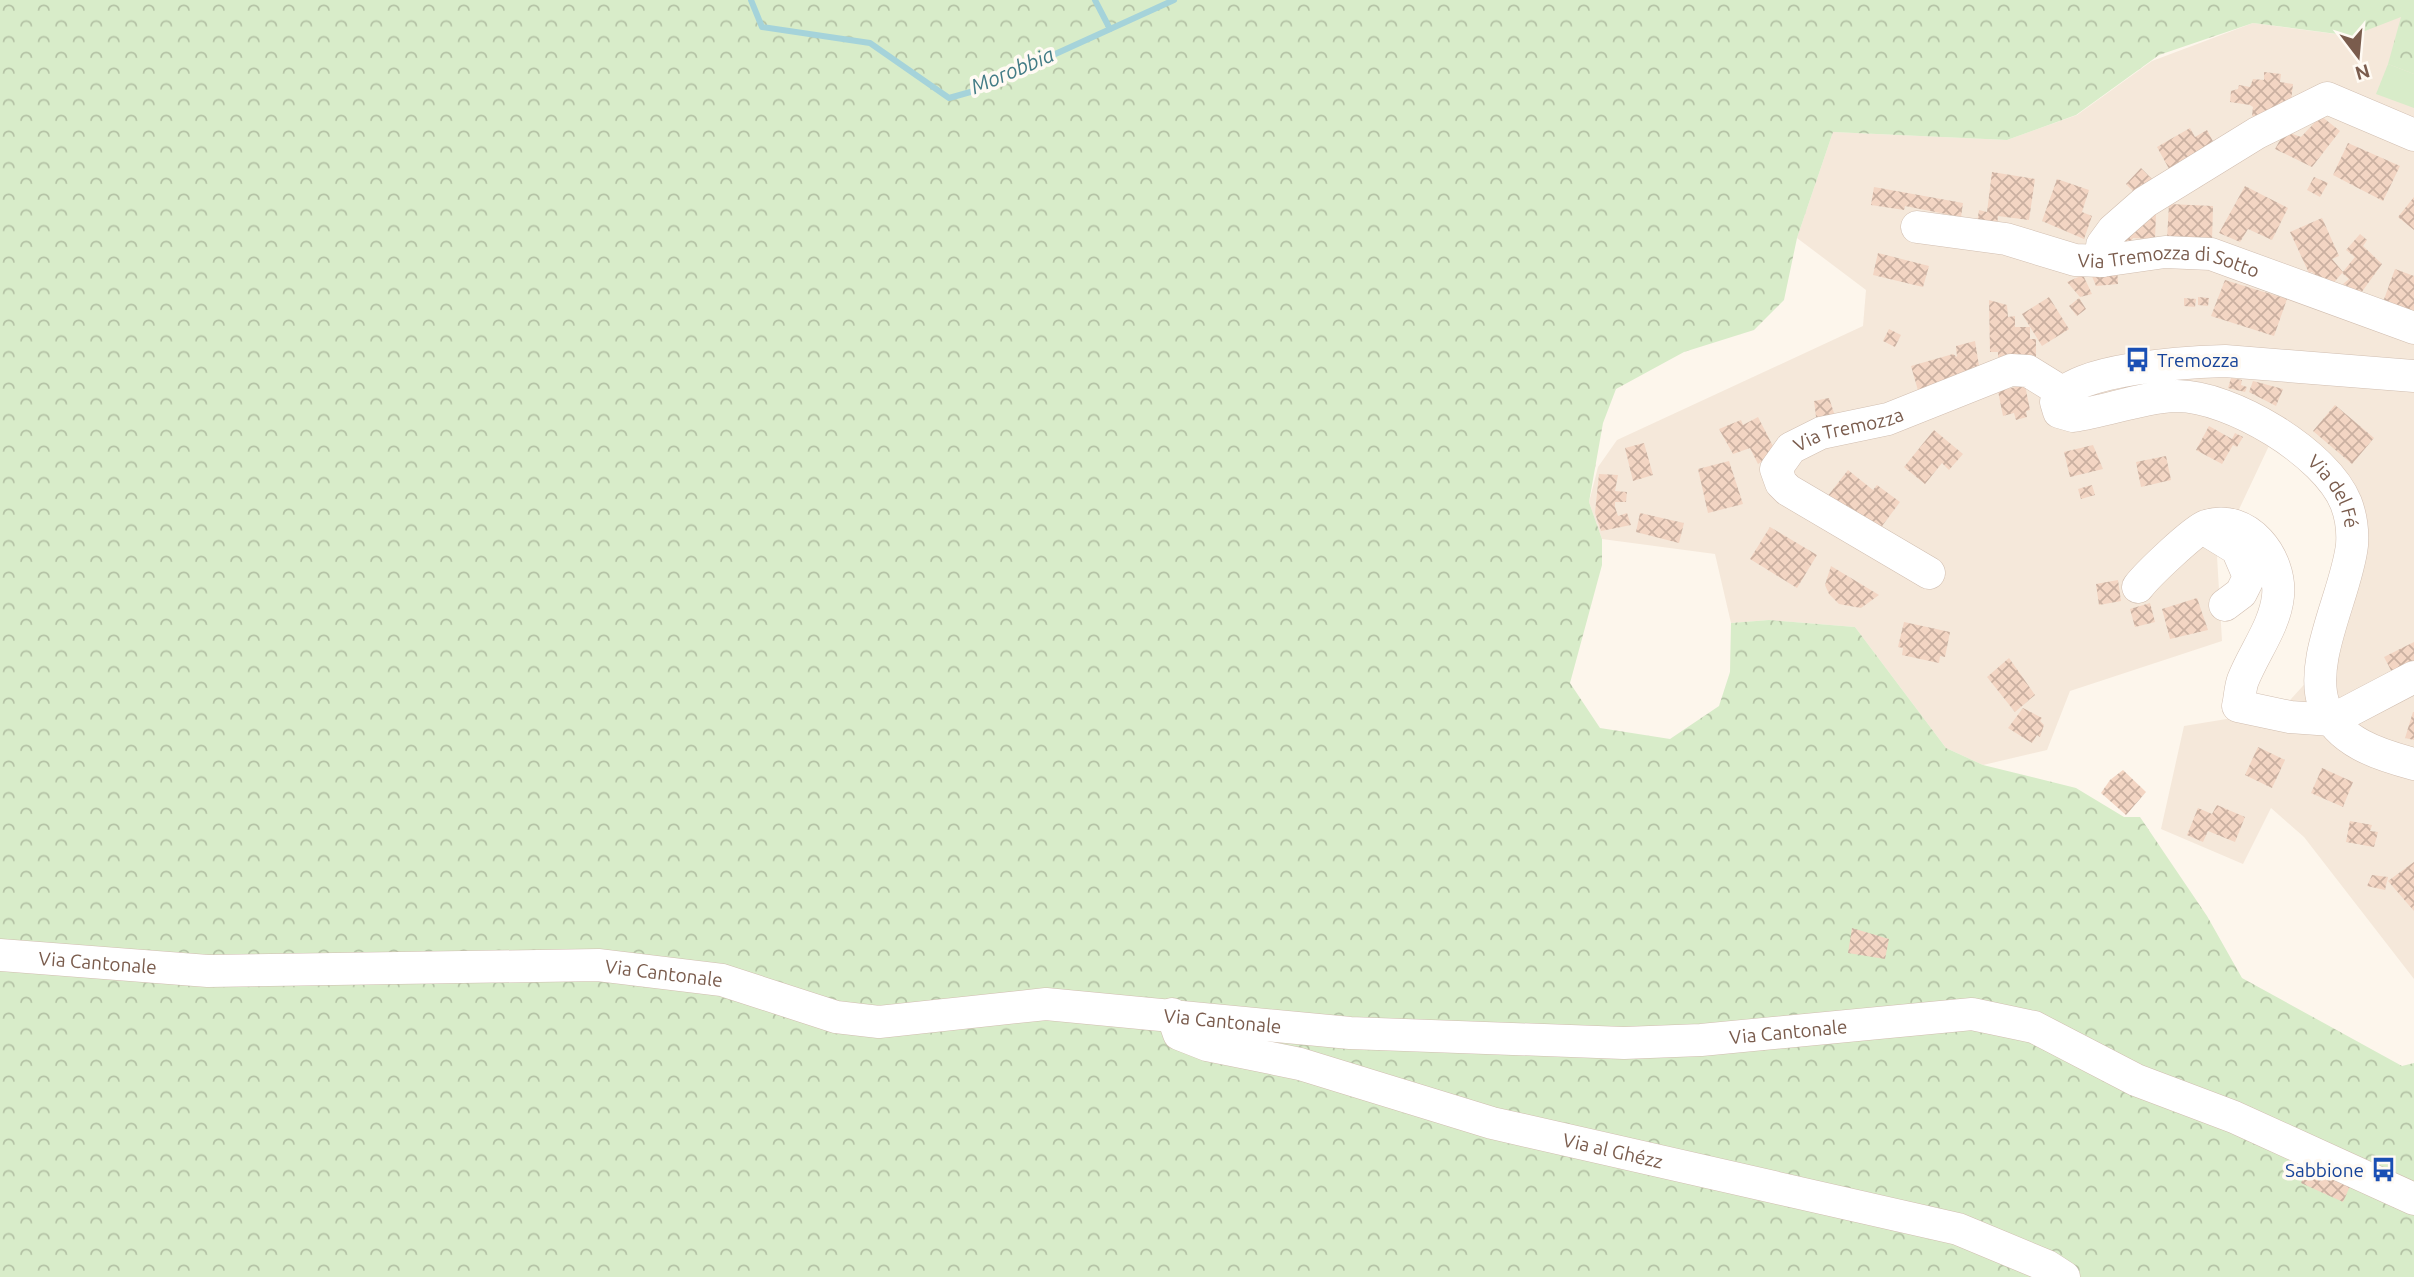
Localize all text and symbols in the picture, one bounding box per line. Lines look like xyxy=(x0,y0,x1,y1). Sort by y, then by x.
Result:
north arrow xyxy=(2323,21,2393,91)
water label: Morobbia xyxy=(967,42,1057,98)
text: N xyxy=(2353,60,2373,85)
street label: Via Tremozza di Sotto xyxy=(2077,241,2263,282)
bus stop icon: Tremozza xyxy=(2123,346,2151,374)
place label: Tremozza xyxy=(2157,349,2239,371)
street label: Via Tremozza xyxy=(1790,403,1907,456)
street label: Via del Fé xyxy=(2304,450,2363,529)
street label: Via Cantonale xyxy=(38,947,158,978)
street label: Via Cantonale xyxy=(604,955,724,991)
street label: Via Cantonale xyxy=(1163,1004,1283,1037)
street label: Via Cantonale xyxy=(1728,1015,1848,1048)
street label: Via al Ghézz xyxy=(1561,1128,1665,1173)
bus stop icon: Sabbione xyxy=(2370,1156,2398,1184)
place label: Sabbione xyxy=(2285,1159,2364,1181)

